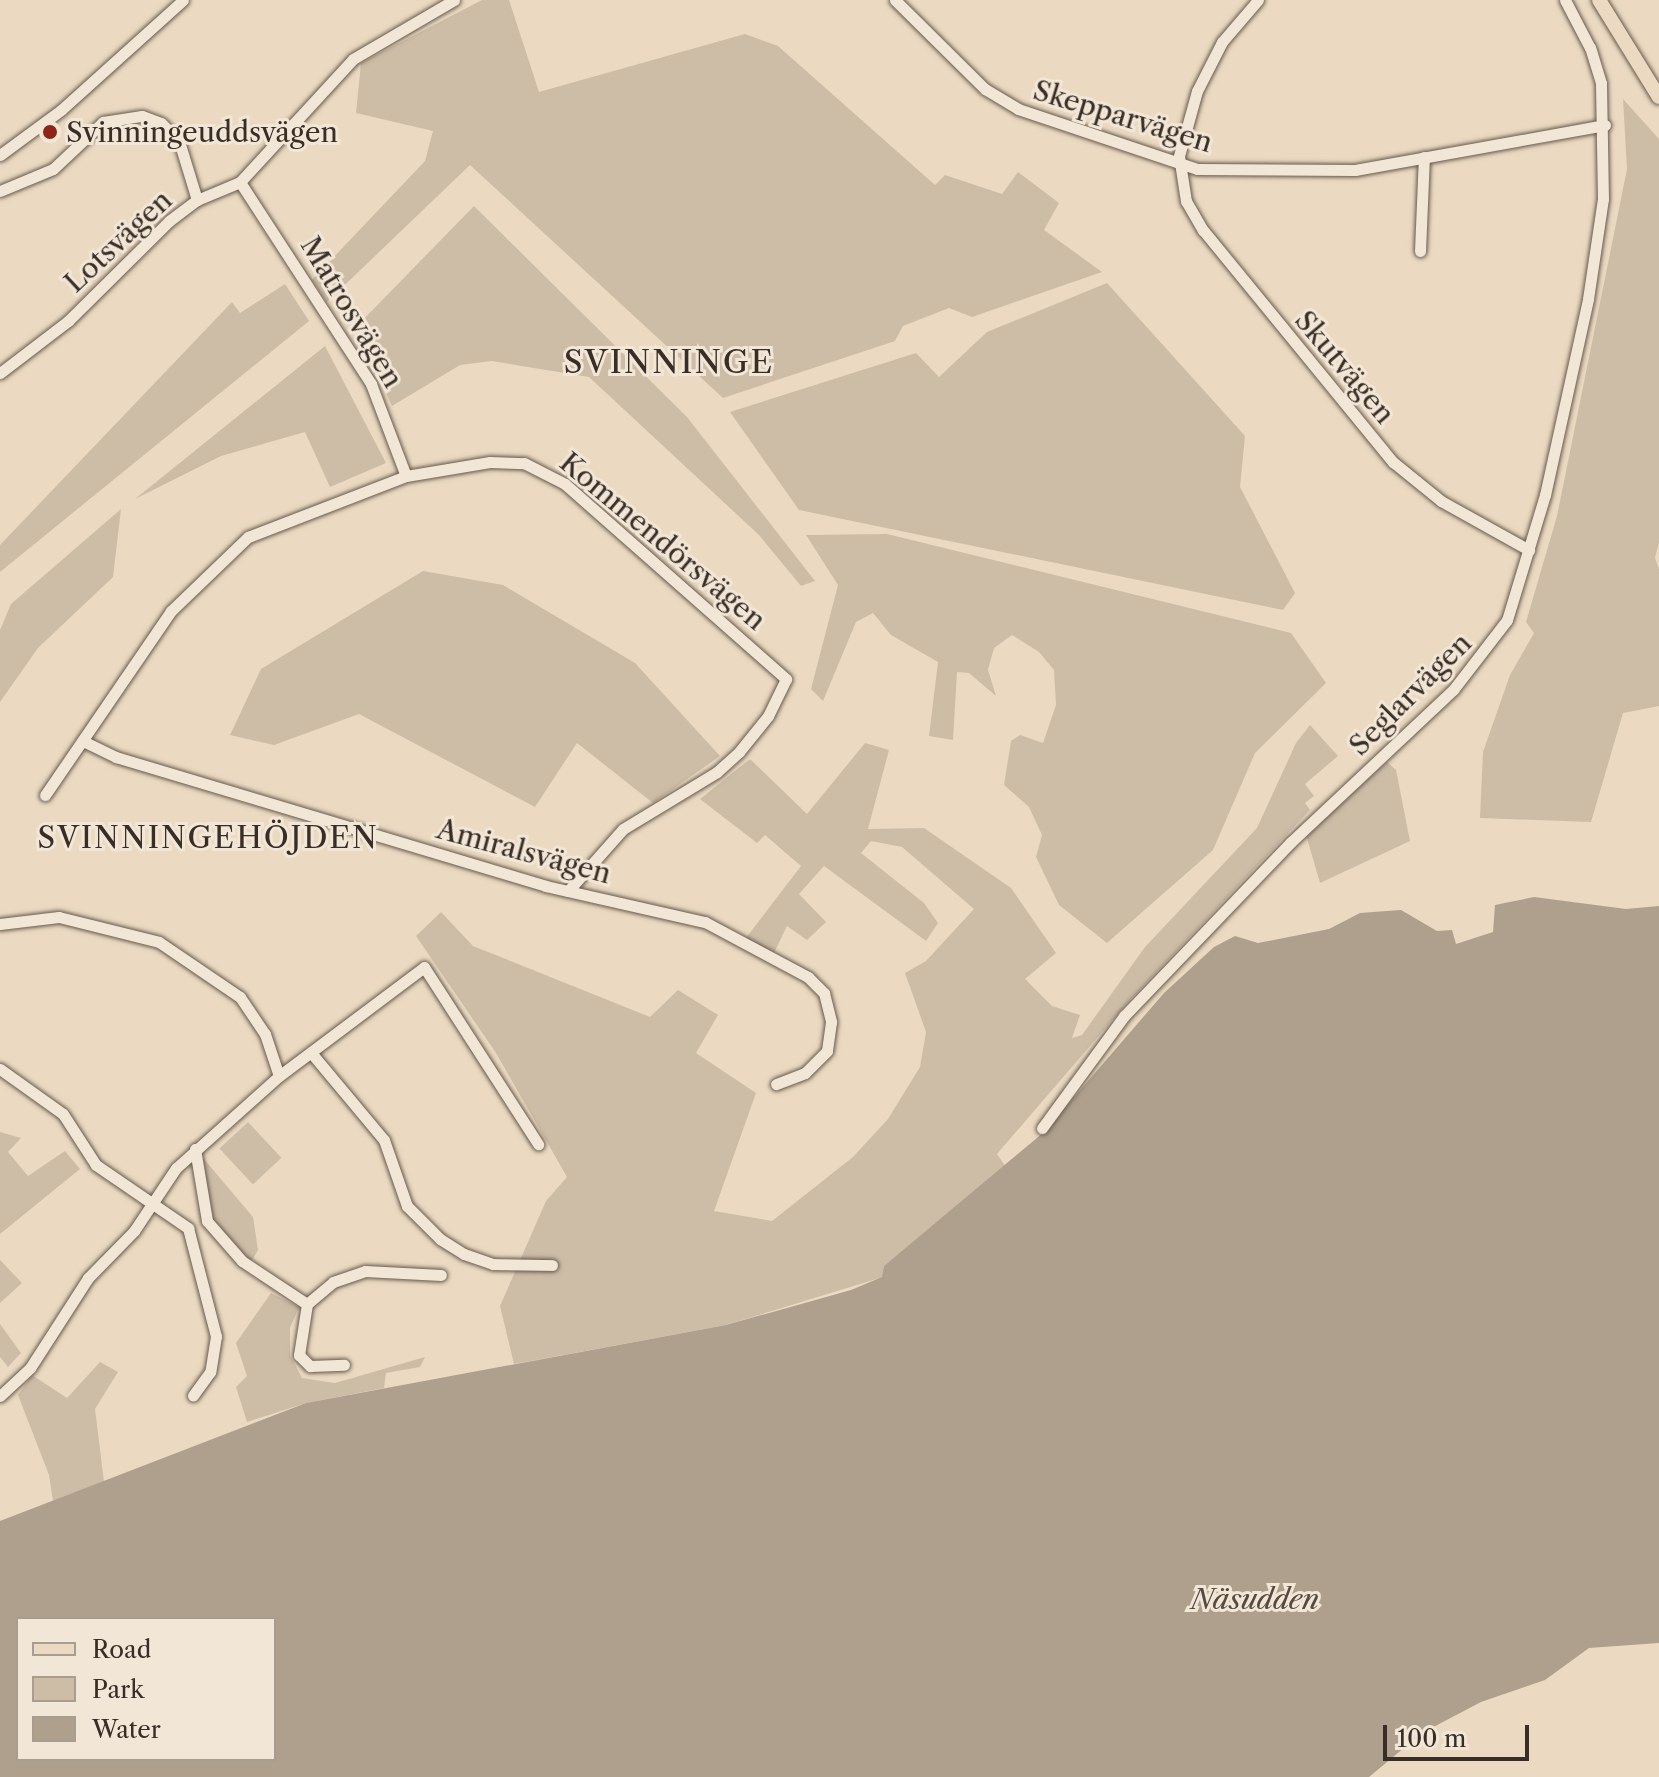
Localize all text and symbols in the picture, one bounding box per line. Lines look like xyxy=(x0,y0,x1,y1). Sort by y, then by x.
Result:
street label: Skepparvägen xyxy=(1029,73,1217,159)
place label: Svinningeuddsvägen xyxy=(66,115,338,149)
marker: Svinningeuddsvägen xyxy=(41,123,59,141)
street label: Lotsvägen xyxy=(57,183,179,299)
street label: Matrosvägen xyxy=(294,230,410,394)
street label: Skutvägen xyxy=(1288,304,1402,430)
district label: SVINNINGE xyxy=(563,343,775,381)
street label: Kommendörsvägen xyxy=(553,445,773,637)
street label: Seglarvägen xyxy=(1342,626,1478,762)
street label: Amiralsvägen xyxy=(433,812,615,890)
district label: SVINNINGEHÖJDEN xyxy=(37,820,379,856)
park label: Näsudden xyxy=(1191,1582,1319,1616)
legend xyxy=(16,1617,276,1761)
text: Road xyxy=(92,1635,151,1664)
text: Park xyxy=(92,1675,144,1704)
scale bar xyxy=(1387,1709,1533,1759)
text: Water xyxy=(92,1715,161,1744)
text: 100 m xyxy=(1397,1724,1466,1753)

